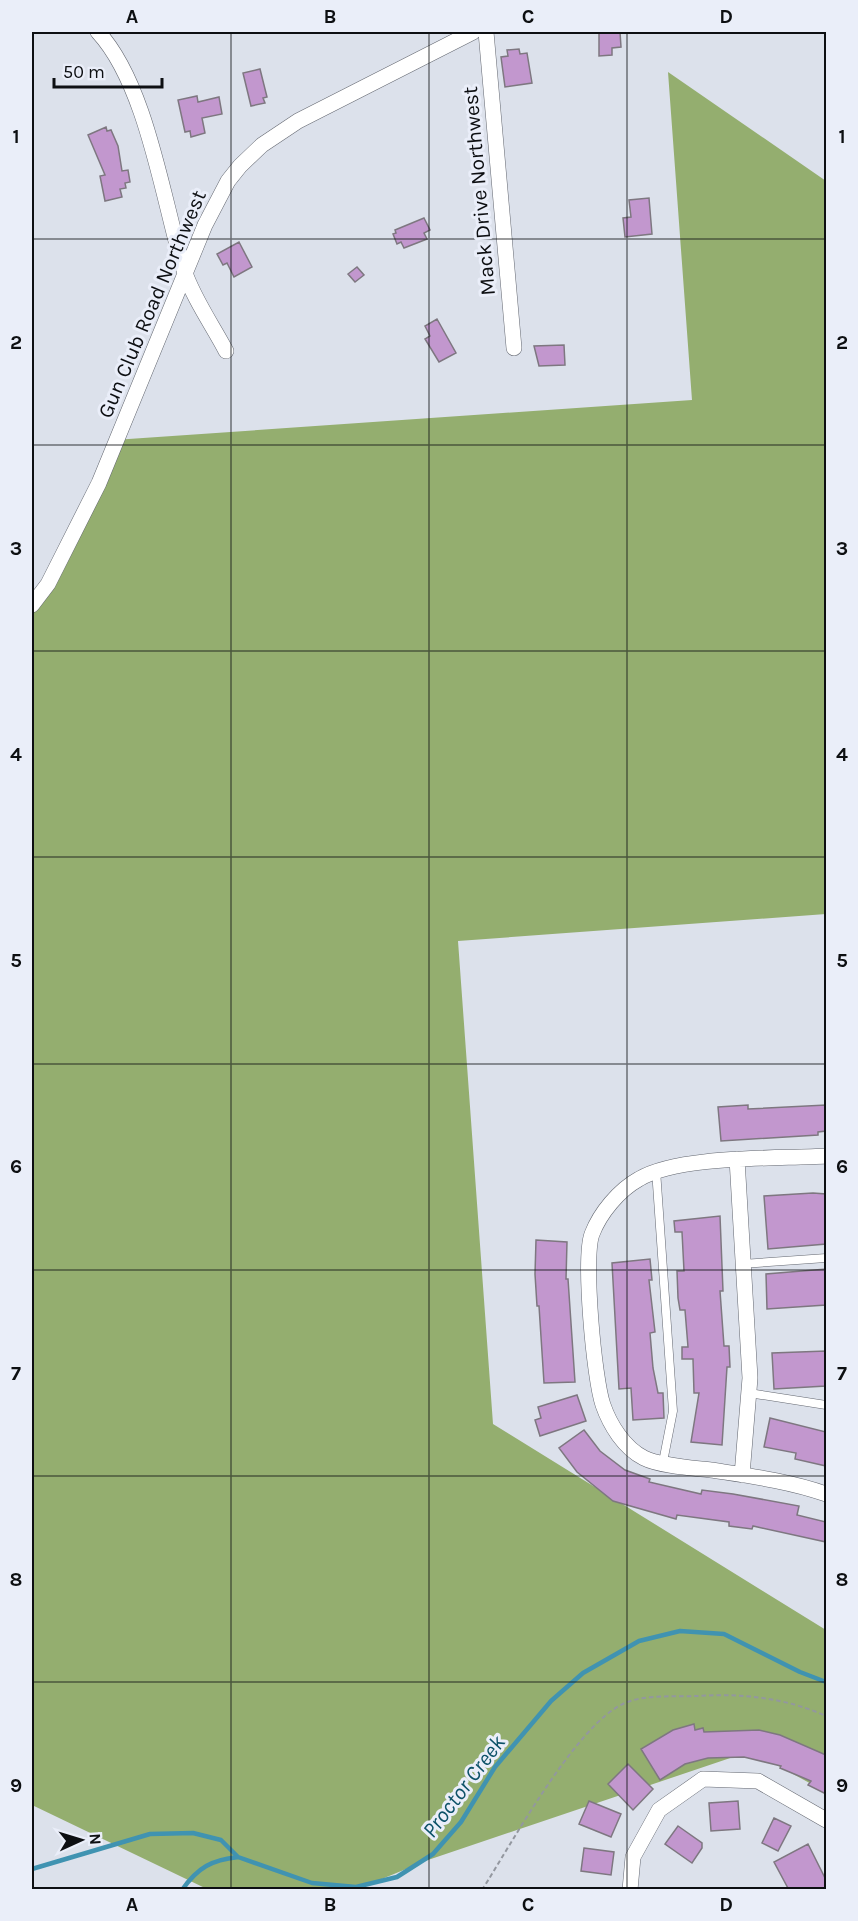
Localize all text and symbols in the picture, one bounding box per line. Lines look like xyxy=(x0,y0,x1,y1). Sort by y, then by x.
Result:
text: A xyxy=(126,5,139,28)
text: B xyxy=(324,5,336,28)
text: C xyxy=(522,5,534,28)
text: D xyxy=(719,5,733,28)
scale bar xyxy=(54,51,162,89)
text: 50 m xyxy=(63,61,105,83)
street label: Mack Drive Northwest xyxy=(458,85,500,297)
text: 1 xyxy=(12,125,20,148)
text: 1 xyxy=(838,125,846,148)
street label: Gun Club Road Northwest xyxy=(93,186,211,421)
text: 2 xyxy=(10,331,22,354)
text: 2 xyxy=(836,331,848,354)
text: 3 xyxy=(10,537,22,560)
text: 3 xyxy=(836,537,848,560)
text: 4 xyxy=(10,743,22,766)
text: 4 xyxy=(836,743,848,766)
text: 5 xyxy=(10,949,22,972)
text: 5 xyxy=(836,949,848,972)
text: 6 xyxy=(10,1155,22,1178)
text: 6 xyxy=(836,1155,848,1178)
text: 7 xyxy=(11,1362,21,1385)
text: 7 xyxy=(837,1362,847,1385)
text: 8 xyxy=(10,1568,22,1591)
text: 8 xyxy=(836,1568,848,1591)
water label: Proctor Creek xyxy=(417,1730,511,1843)
text: 9 xyxy=(10,1774,22,1797)
text: 9 xyxy=(836,1774,848,1797)
north arrow xyxy=(51,1810,111,1870)
text: N xyxy=(86,1833,105,1845)
text: A xyxy=(126,1893,139,1916)
text: B xyxy=(324,1893,336,1916)
text: C xyxy=(522,1893,534,1916)
text: D xyxy=(719,1893,733,1916)

